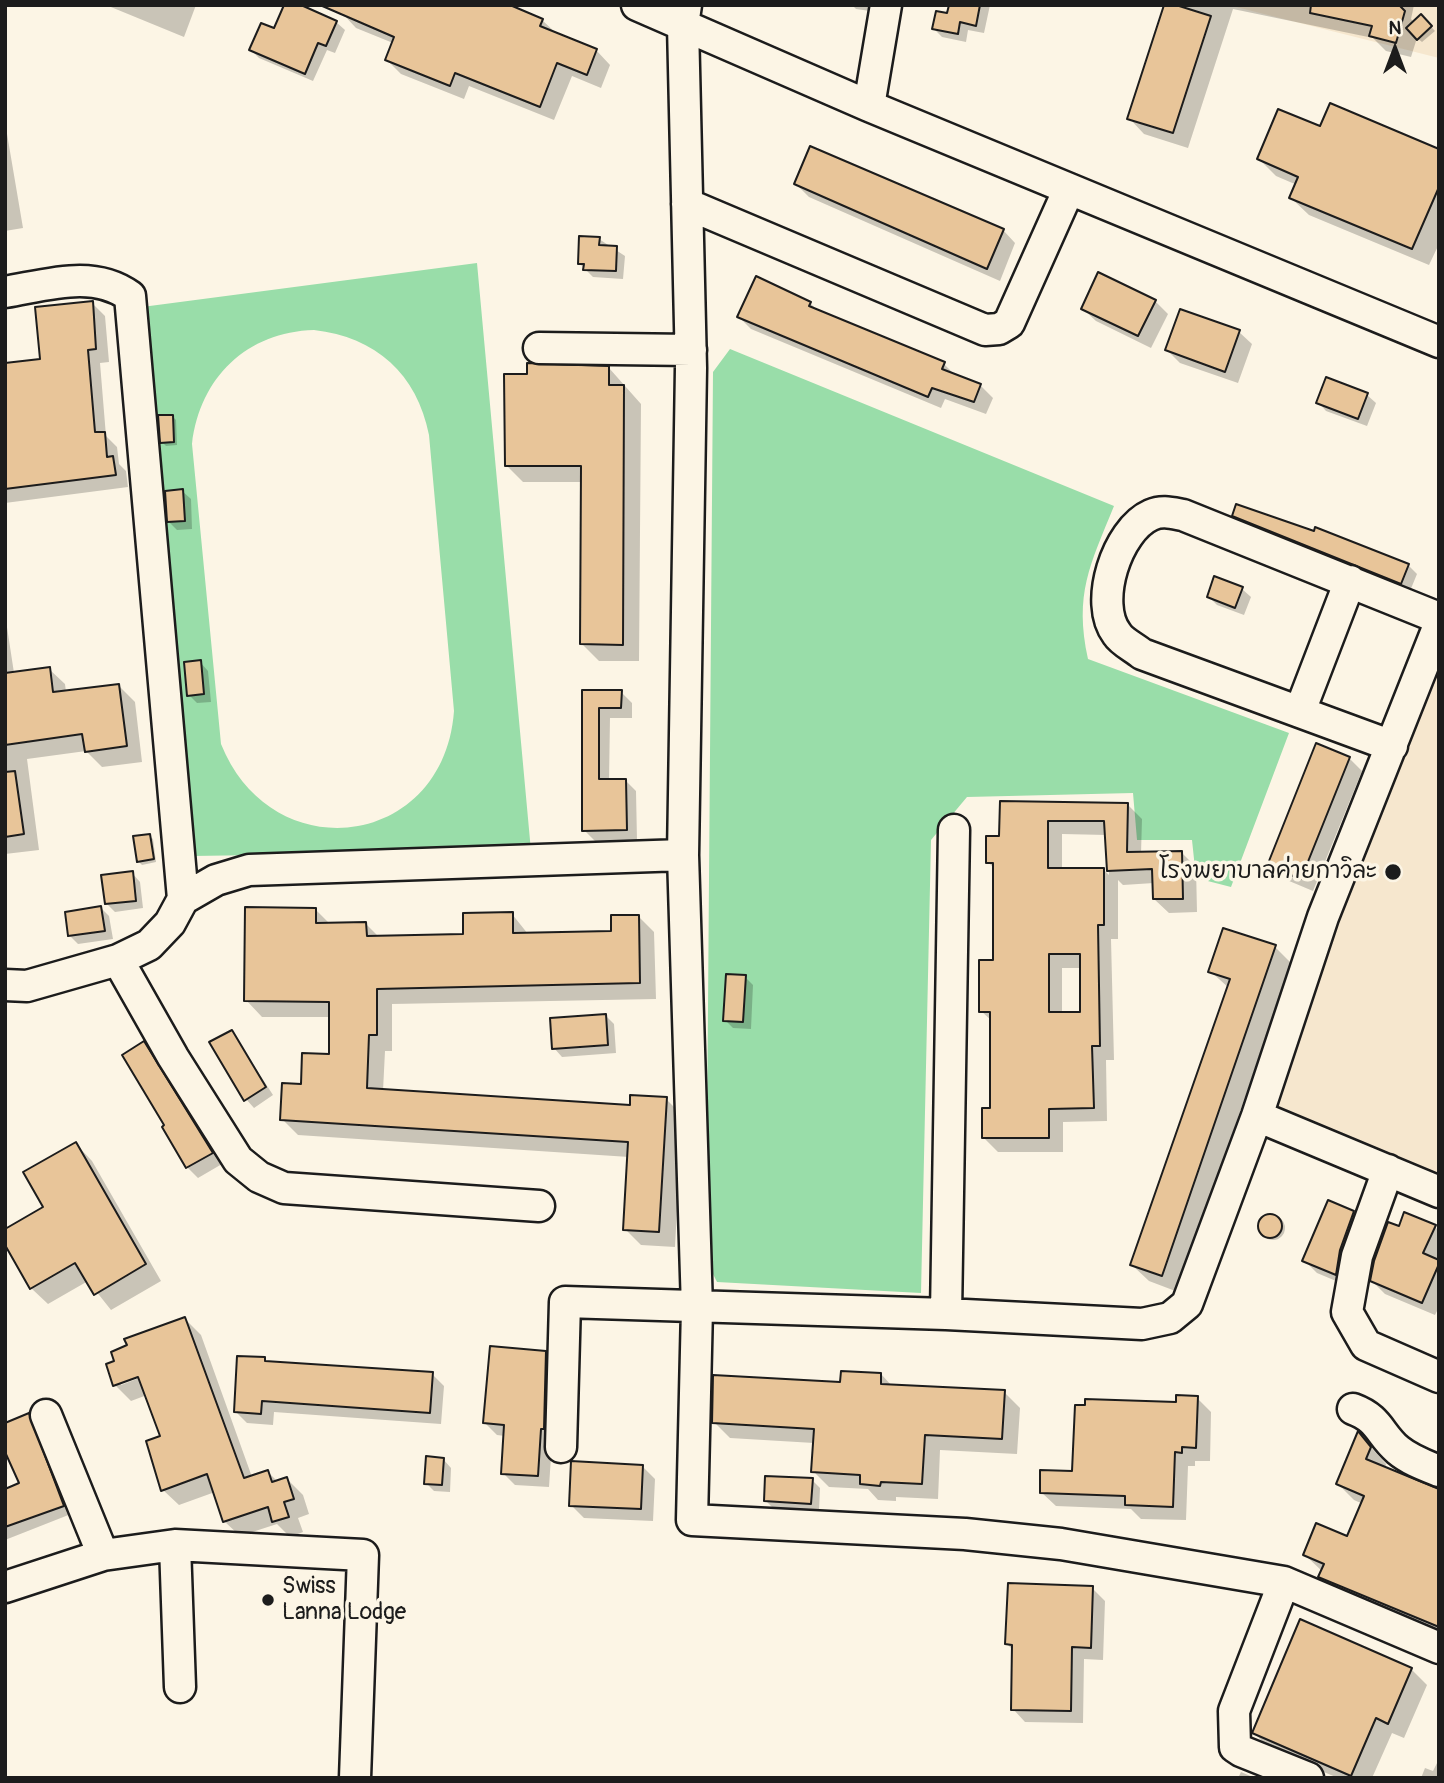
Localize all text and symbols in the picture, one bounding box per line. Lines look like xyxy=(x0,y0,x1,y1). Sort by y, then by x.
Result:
north arrow xyxy=(1360,14,1430,84)
text: N xyxy=(1389,16,1401,40)
place label: โรงพยาบาลค่ายกาวิละ xyxy=(1159,858,1377,886)
marker: โรงพยาบาลค่ายกาวิละ xyxy=(1383,862,1403,882)
place label: Swiss Lanna Lodge xyxy=(282,1573,406,1627)
marker: Swiss Lanna Lodge xyxy=(260,1592,276,1608)

